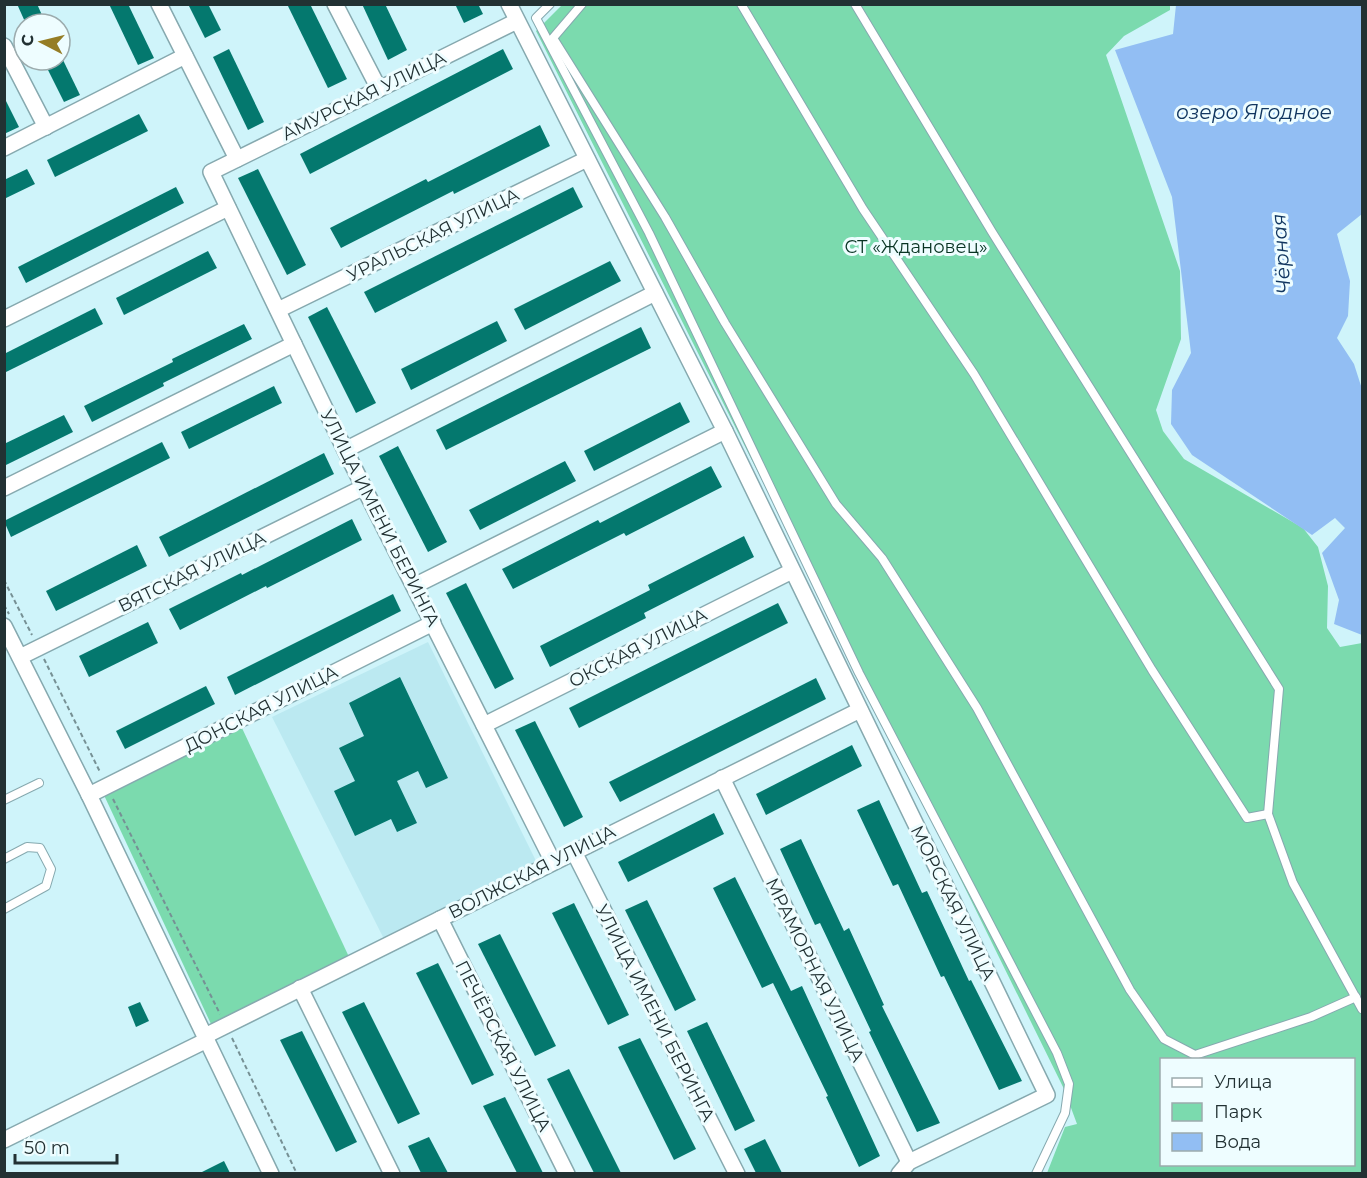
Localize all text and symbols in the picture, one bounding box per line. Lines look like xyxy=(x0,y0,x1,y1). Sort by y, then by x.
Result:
north arrow xyxy=(12,12,72,72)
text: С xyxy=(17,33,38,47)
street label: АМУРСКАЯ УЛИЦА xyxy=(278,46,450,145)
water label: озеро Ягодное xyxy=(1176,100,1332,124)
street label: УРАЛЬСКАЯ УЛИЦА xyxy=(343,183,523,286)
water label: Чёрная xyxy=(1266,213,1296,295)
park label: СТ «Ждановец» xyxy=(844,236,988,258)
street label: УЛИЦА ИМЕНИ БЕРИНГА xyxy=(316,406,445,631)
street label: ВЯТСКАЯ УЛИЦА xyxy=(115,526,270,617)
street label: ОКСКАЯ УЛИЦА xyxy=(565,603,711,692)
street label: ДОНСКАЯ УЛИЦА xyxy=(181,661,342,757)
street label: ВОЛЖСКАЯ УЛИЦА xyxy=(445,820,620,924)
street label: МОРСКАЯ УЛИЦА xyxy=(906,822,1000,985)
street label: МРАМОРНАЯ УЛИЦА xyxy=(761,874,870,1066)
street label: УЛИЦА ИМЕНИ БЕРИНГА xyxy=(591,901,720,1126)
street label: ПЕЧЁРСКАЯ УЛИЦА xyxy=(450,957,556,1136)
legend xyxy=(1160,1058,1355,1166)
text: Улица xyxy=(1214,1071,1272,1093)
text: Парк xyxy=(1214,1101,1263,1123)
scale bar xyxy=(15,1127,117,1165)
text: Вода xyxy=(1214,1131,1261,1153)
text: 50 m xyxy=(24,1137,70,1159)

